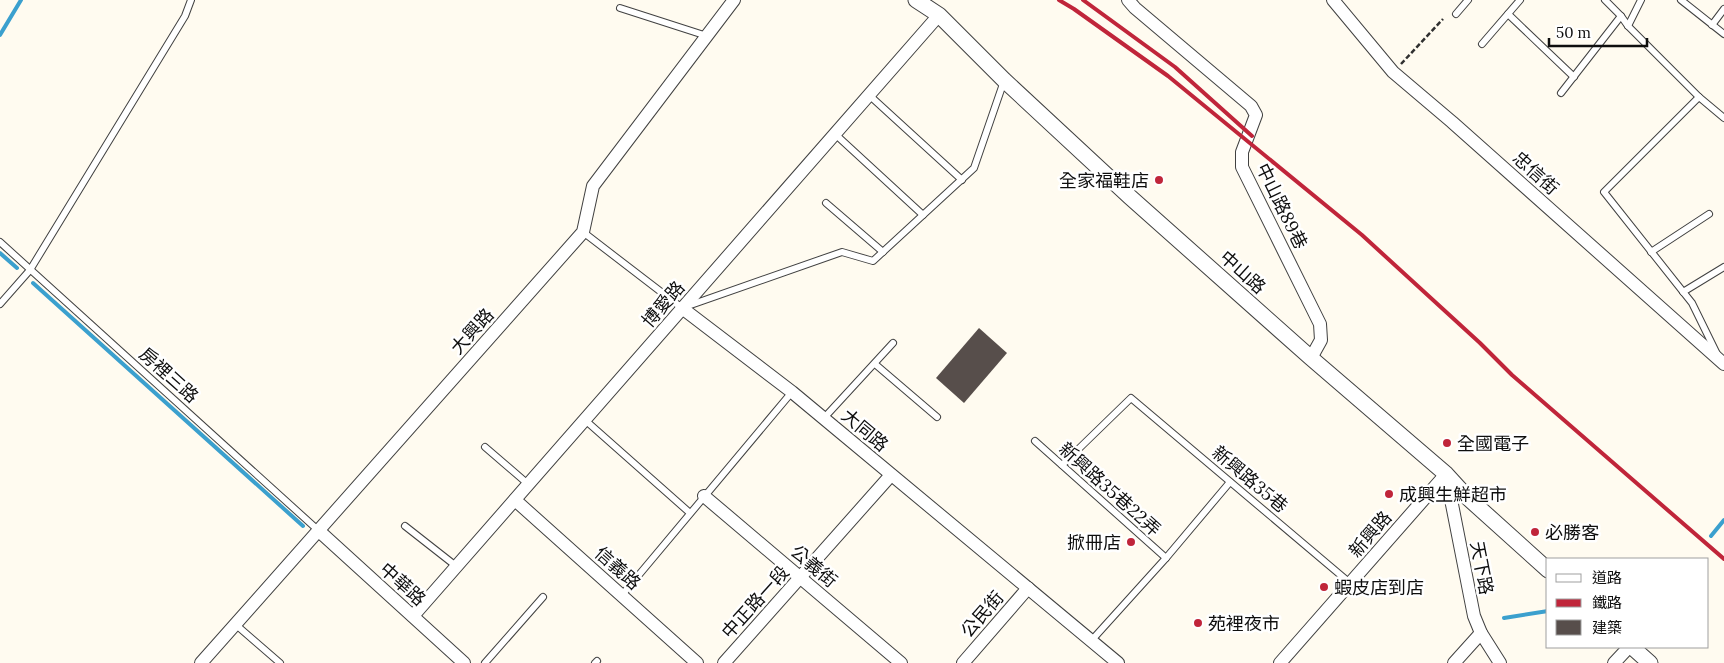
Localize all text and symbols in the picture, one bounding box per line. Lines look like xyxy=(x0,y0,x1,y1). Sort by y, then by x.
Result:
scale bar xyxy=(1549,15,1646,47)
text: 50 m xyxy=(1556,23,1591,42)
street label: 忠信街 xyxy=(1508,146,1564,200)
street label: 中山路89巷 xyxy=(1251,159,1313,253)
place label: 全家福鞋店 xyxy=(1059,169,1149,192)
marker: 全家福鞋店 xyxy=(1153,174,1165,186)
street label: 中山路 xyxy=(1215,245,1271,299)
street label: 博愛路 xyxy=(637,276,689,332)
street label: 大興路 xyxy=(445,303,499,359)
street label: 房裡三路 xyxy=(135,342,203,408)
street label: 大同路 xyxy=(837,404,893,456)
place label: 全國電子 xyxy=(1457,432,1529,455)
street label: 新興路35巷22弄 xyxy=(1054,437,1166,541)
marker: 全國電子 xyxy=(1441,437,1453,449)
street label: 新興路35巷 xyxy=(1207,441,1293,517)
place label: 成興生鮮超市 xyxy=(1399,483,1507,506)
marker: 成興生鮮超市 xyxy=(1383,488,1395,500)
street label: 新興路 xyxy=(1344,506,1396,562)
place label: 必勝客 xyxy=(1545,521,1599,544)
marker: 必勝客 xyxy=(1529,526,1541,538)
place label: 掀冊店 xyxy=(1067,531,1121,554)
marker: 掀冊店 xyxy=(1125,536,1137,548)
street label: 天下路 xyxy=(1466,539,1498,597)
street label: 公義街 xyxy=(786,540,842,592)
street label: 信義路 xyxy=(590,541,646,595)
street label: 中華路 xyxy=(375,557,431,611)
legend xyxy=(1546,558,1709,648)
street label: 中正路一段 xyxy=(716,561,794,643)
text: 道路 xyxy=(1592,568,1622,587)
place label: 蝦皮店到店 xyxy=(1334,576,1424,599)
marker: 蝦皮店到店 xyxy=(1318,581,1330,593)
street label: 公民街 xyxy=(956,586,1008,642)
text: 鐵路 xyxy=(1592,593,1622,612)
place label: 苑裡夜市 xyxy=(1208,612,1280,635)
marker: 苑裡夜市 xyxy=(1192,617,1204,629)
text: 建築 xyxy=(1592,618,1622,637)

